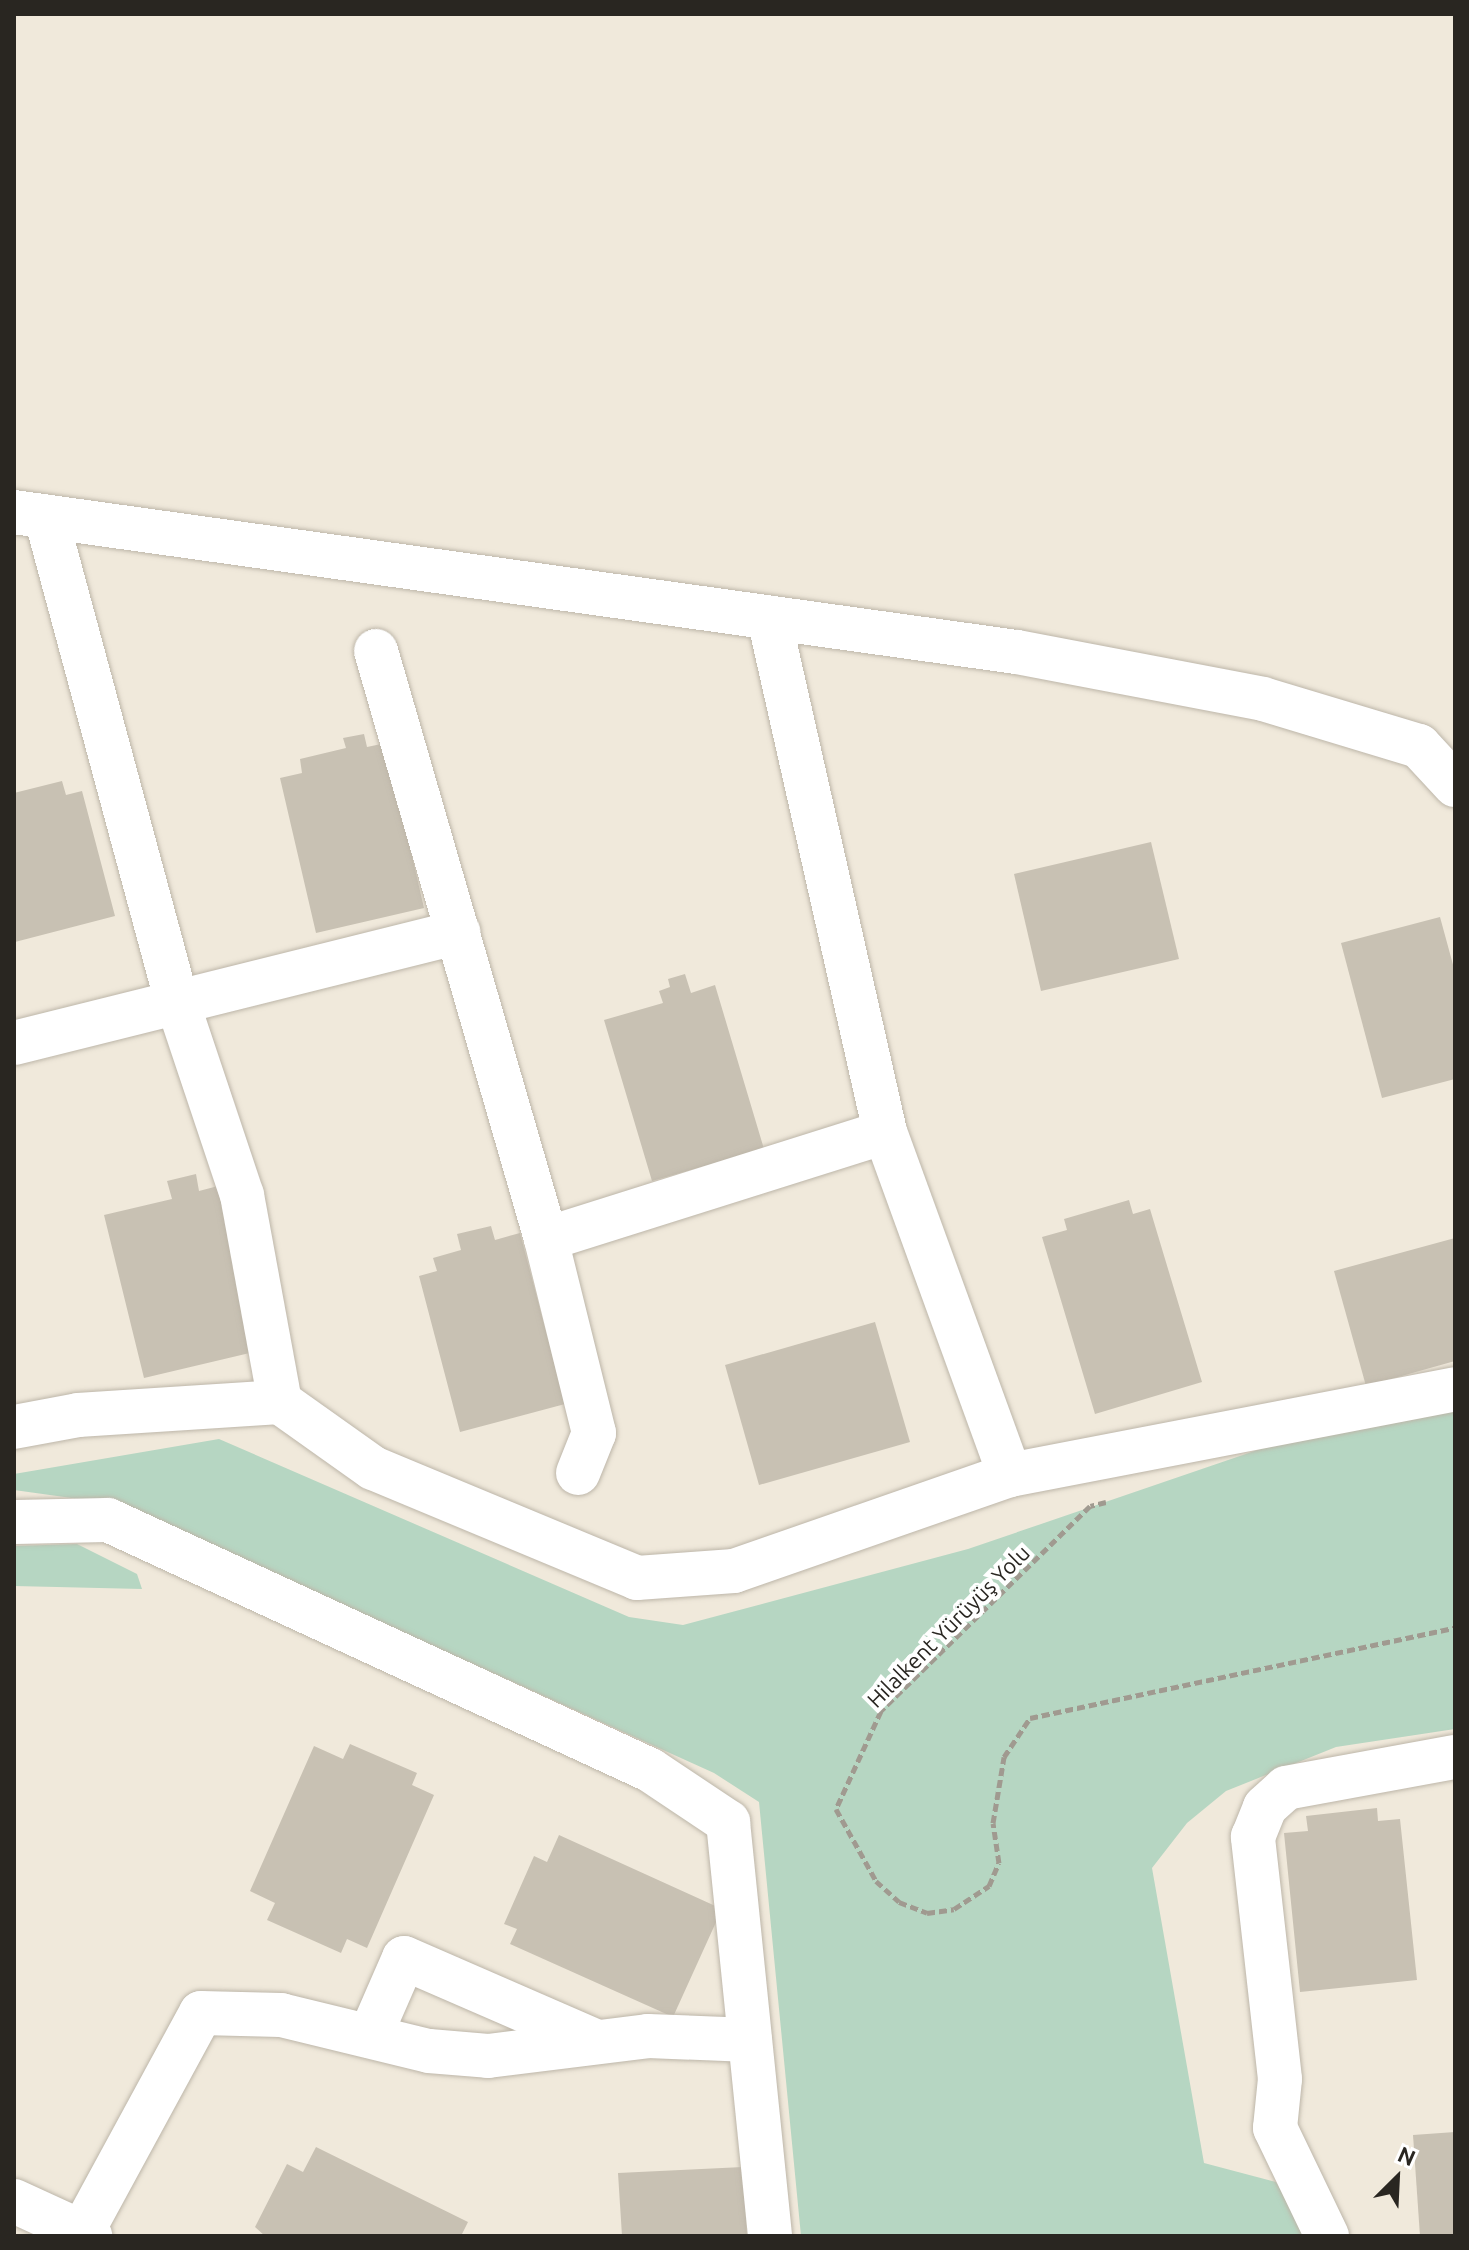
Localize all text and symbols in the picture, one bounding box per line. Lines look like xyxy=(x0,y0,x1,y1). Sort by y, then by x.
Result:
street label: Hilalkent Yürüyüş Yolu xyxy=(861,1539,1035,1713)
north arrow xyxy=(1357,2138,1437,2218)
text: N xyxy=(1394,2141,1420,2170)

